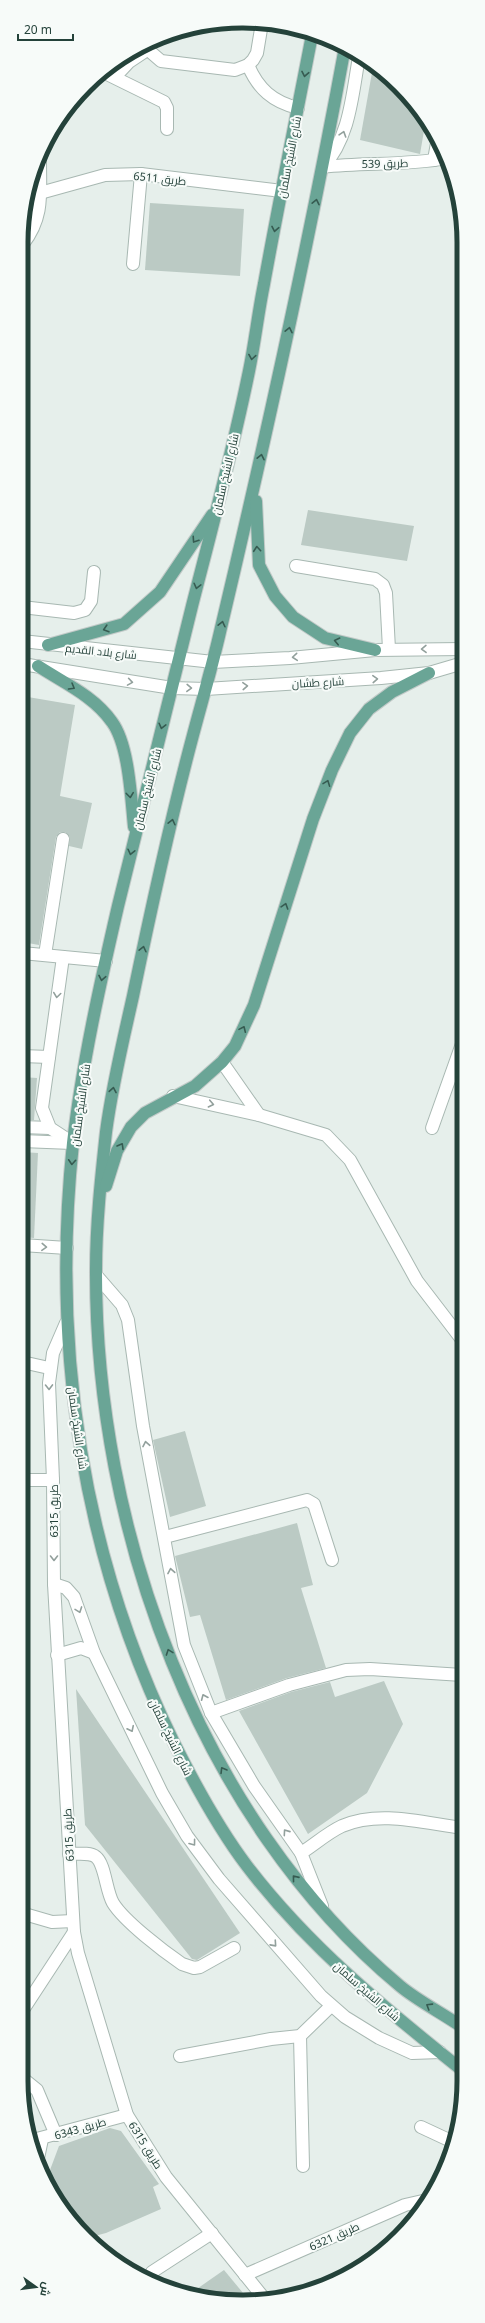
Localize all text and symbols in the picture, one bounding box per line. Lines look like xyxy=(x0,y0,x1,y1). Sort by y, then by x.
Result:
scale bar xyxy=(18,16,73,42)
text: 20 m xyxy=(24,21,52,38)
one-way arrow xyxy=(301,70,309,77)
street label: شارع الشيخ سلمان xyxy=(274,115,305,199)
one-way arrow xyxy=(339,131,347,138)
street label: طريق 539 xyxy=(361,155,409,171)
street label: طريق 6511 xyxy=(133,168,187,188)
one-way arrow xyxy=(311,199,319,206)
one-way arrow xyxy=(271,226,279,232)
one-way arrow xyxy=(284,327,292,333)
one-way arrow xyxy=(248,353,257,360)
street label: شارع الشيخ سلمان xyxy=(208,432,243,516)
one-way arrow xyxy=(257,454,265,460)
one-way arrow xyxy=(192,536,200,543)
one-way arrow xyxy=(253,546,262,552)
one-way arrow xyxy=(194,583,202,589)
one-way arrow xyxy=(217,621,226,628)
one-way arrow xyxy=(102,624,109,633)
one-way arrow xyxy=(334,638,340,646)
street label: شارع بلاد القديم xyxy=(64,640,137,663)
one-way arrow xyxy=(421,645,427,653)
one-way arrow xyxy=(292,653,298,662)
street label: شارع طشان xyxy=(291,673,345,692)
one-way arrow xyxy=(372,674,378,683)
one-way arrow xyxy=(127,677,133,686)
one-way arrow xyxy=(242,681,248,690)
one-way arrow xyxy=(68,682,75,689)
one-way arrow xyxy=(186,684,192,692)
one-way arrow xyxy=(159,722,167,729)
street label: شارع الشيخ سلمان xyxy=(130,747,165,831)
one-way arrow xyxy=(322,779,330,786)
one-way arrow xyxy=(126,792,135,798)
one-way arrow xyxy=(168,819,176,826)
one-way arrow xyxy=(127,848,136,855)
one-way arrow xyxy=(280,903,289,910)
one-way arrow xyxy=(138,946,146,952)
one-way arrow xyxy=(98,975,107,982)
one-way arrow xyxy=(53,992,62,998)
one-way arrow xyxy=(238,1025,246,1033)
street label: شارع الشيخ سلمان xyxy=(67,1063,94,1147)
one-way arrow xyxy=(109,1087,117,1093)
one-way arrow xyxy=(208,1100,214,1108)
one-way arrow xyxy=(116,1143,123,1150)
one-way arrow xyxy=(68,1159,76,1165)
one-way arrow xyxy=(41,1242,47,1251)
one-way arrow xyxy=(45,1384,53,1390)
street label: شارع الشيخ سلمان xyxy=(64,1386,91,1470)
one-way arrow xyxy=(143,1441,151,1447)
street label: طريق 6315 xyxy=(46,1484,61,1538)
one-way arrow xyxy=(50,1555,58,1561)
one-way arrow xyxy=(167,1568,176,1575)
one-way arrow xyxy=(74,1606,82,1613)
one-way arrow xyxy=(165,1649,173,1656)
one-way arrow xyxy=(201,1693,209,1700)
street label: شارع الشيخ سلمان xyxy=(145,1696,196,1778)
one-way arrow xyxy=(126,1724,134,1732)
one-way arrow xyxy=(220,1767,228,1774)
street label: طريق 6315 xyxy=(59,1808,77,1862)
one-way arrow xyxy=(284,1829,291,1836)
one-way arrow xyxy=(188,1839,195,1846)
one-way arrow xyxy=(293,1875,300,1882)
one-way arrow xyxy=(270,1939,277,1947)
street label: شارع الشيخ سلمان xyxy=(330,1958,403,2025)
one-way arrow xyxy=(426,2003,433,2010)
street label: طريق 6343 xyxy=(52,2113,108,2143)
street label: طريق 6315 xyxy=(126,2118,166,2172)
street label: طريق 6321 xyxy=(307,2218,361,2254)
north arrow xyxy=(16,2267,56,2307)
text: ش xyxy=(37,2281,55,2298)

